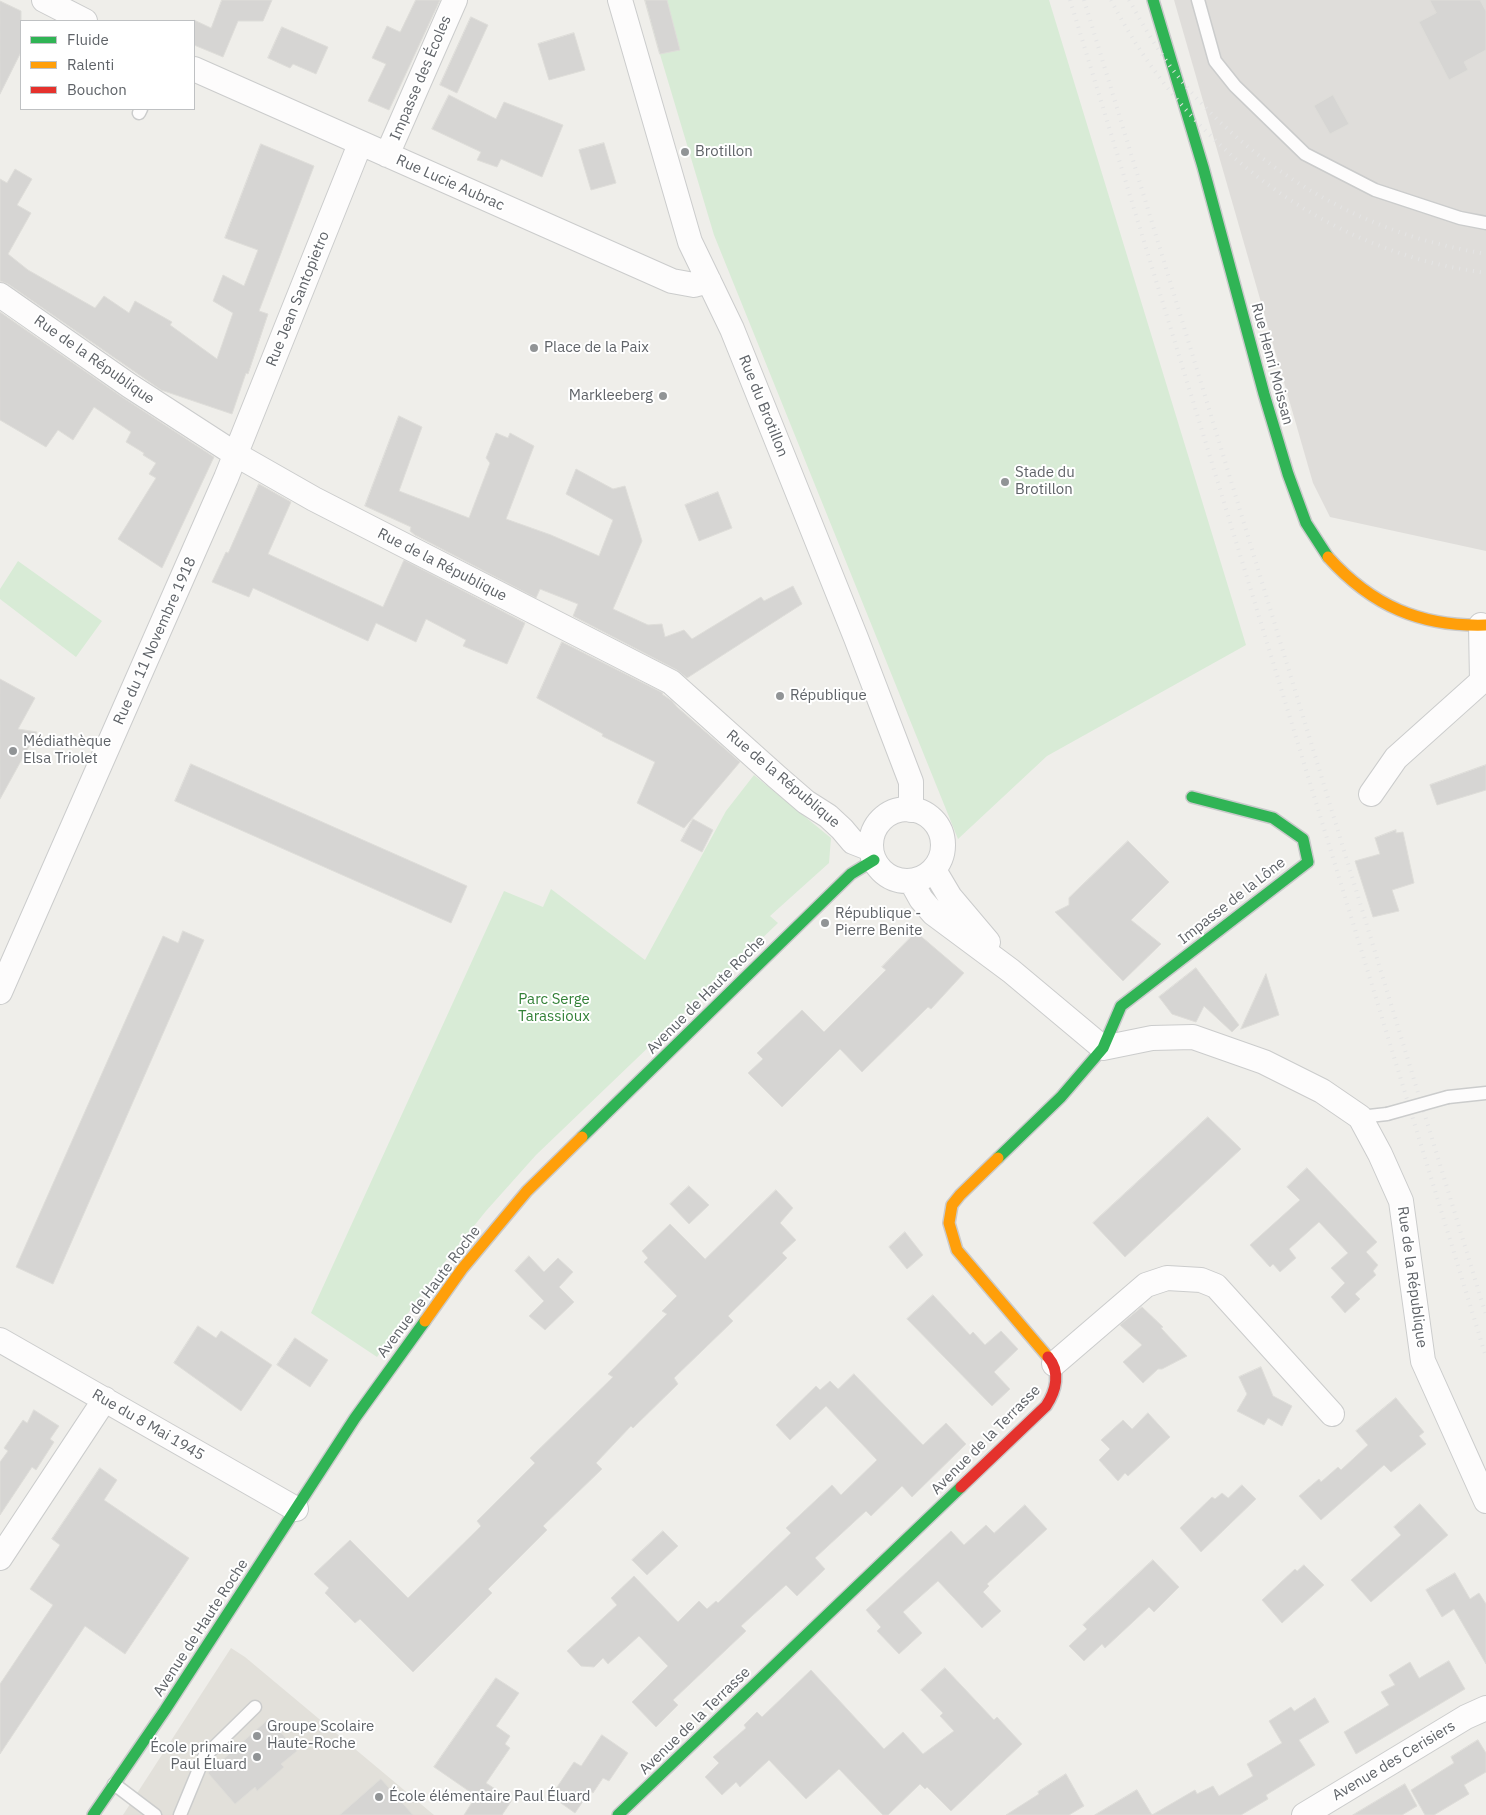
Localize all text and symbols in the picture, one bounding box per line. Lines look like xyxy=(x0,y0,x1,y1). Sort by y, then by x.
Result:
street label: Impasse des Écoles xyxy=(387,13,455,143)
legend xyxy=(20,20,195,110)
text: Fluide xyxy=(67,30,109,49)
text: Ralenti xyxy=(67,55,114,74)
text: Bouchon xyxy=(67,80,127,99)
place label: Brotillon xyxy=(695,143,753,161)
marker: Brotillon xyxy=(679,146,691,158)
street label: Rue Lucie Aubrac xyxy=(393,151,507,215)
street label: Rue Jean Santopietro xyxy=(263,229,333,369)
street label: Rue Henri Moissan xyxy=(1247,301,1297,427)
street label: Rue de la République xyxy=(30,312,158,408)
place label: Place de la Paix xyxy=(544,339,649,357)
marker: Place de la Paix xyxy=(528,342,540,354)
street label: Rue du Brotillon xyxy=(734,352,792,460)
place label: Markleeberg xyxy=(569,387,653,405)
marker: Markleeberg xyxy=(657,390,669,402)
place label: Stade du Brotillon xyxy=(1015,464,1075,499)
marker: Stade du Brotillon xyxy=(999,476,1011,488)
street label: Rue de la République xyxy=(374,525,510,605)
street label: Rue du 11 Novembre 1918 xyxy=(110,554,200,728)
place label: République xyxy=(790,687,867,705)
marker: République xyxy=(774,690,786,702)
street label: Rue de la République xyxy=(723,726,843,832)
place label: Médiathèque Elsa Triolet xyxy=(23,733,111,768)
marker: Médiathèque Elsa Triolet xyxy=(7,745,19,757)
street label: Impasse de la Lône xyxy=(1175,854,1289,948)
place label: République - Pierre Benite xyxy=(835,905,923,940)
marker: République - Pierre Benite xyxy=(819,917,831,929)
street label: Avenue de Haute Roche xyxy=(643,932,769,1058)
park label: Parc Serge Tarassioux xyxy=(518,991,590,1026)
street label: Rue de la République xyxy=(1393,1205,1431,1349)
street label: Avenue de Haute Roche xyxy=(374,1223,484,1361)
street label: Avenue de la Terrasse xyxy=(928,1382,1044,1498)
street label: Rue du 8 Mai 1945 xyxy=(89,1386,207,1464)
street label: Avenue de Haute Roche xyxy=(150,1556,252,1700)
street label: Avenue de la Terrasse xyxy=(636,1663,754,1779)
street label: Avenue des Cerisiers xyxy=(1329,1717,1459,1805)
place label: Groupe Scolaire Haute-Roche xyxy=(267,1718,374,1753)
marker: Groupe Scolaire Haute-Roche xyxy=(251,1730,263,1742)
place label: École primaire Paul Éluard xyxy=(150,1739,247,1774)
marker: École primaire Paul Éluard xyxy=(251,1751,263,1763)
place label: École élémentaire Paul Éluard xyxy=(389,1788,590,1806)
marker: École élémentaire Paul Éluard xyxy=(373,1791,385,1803)

